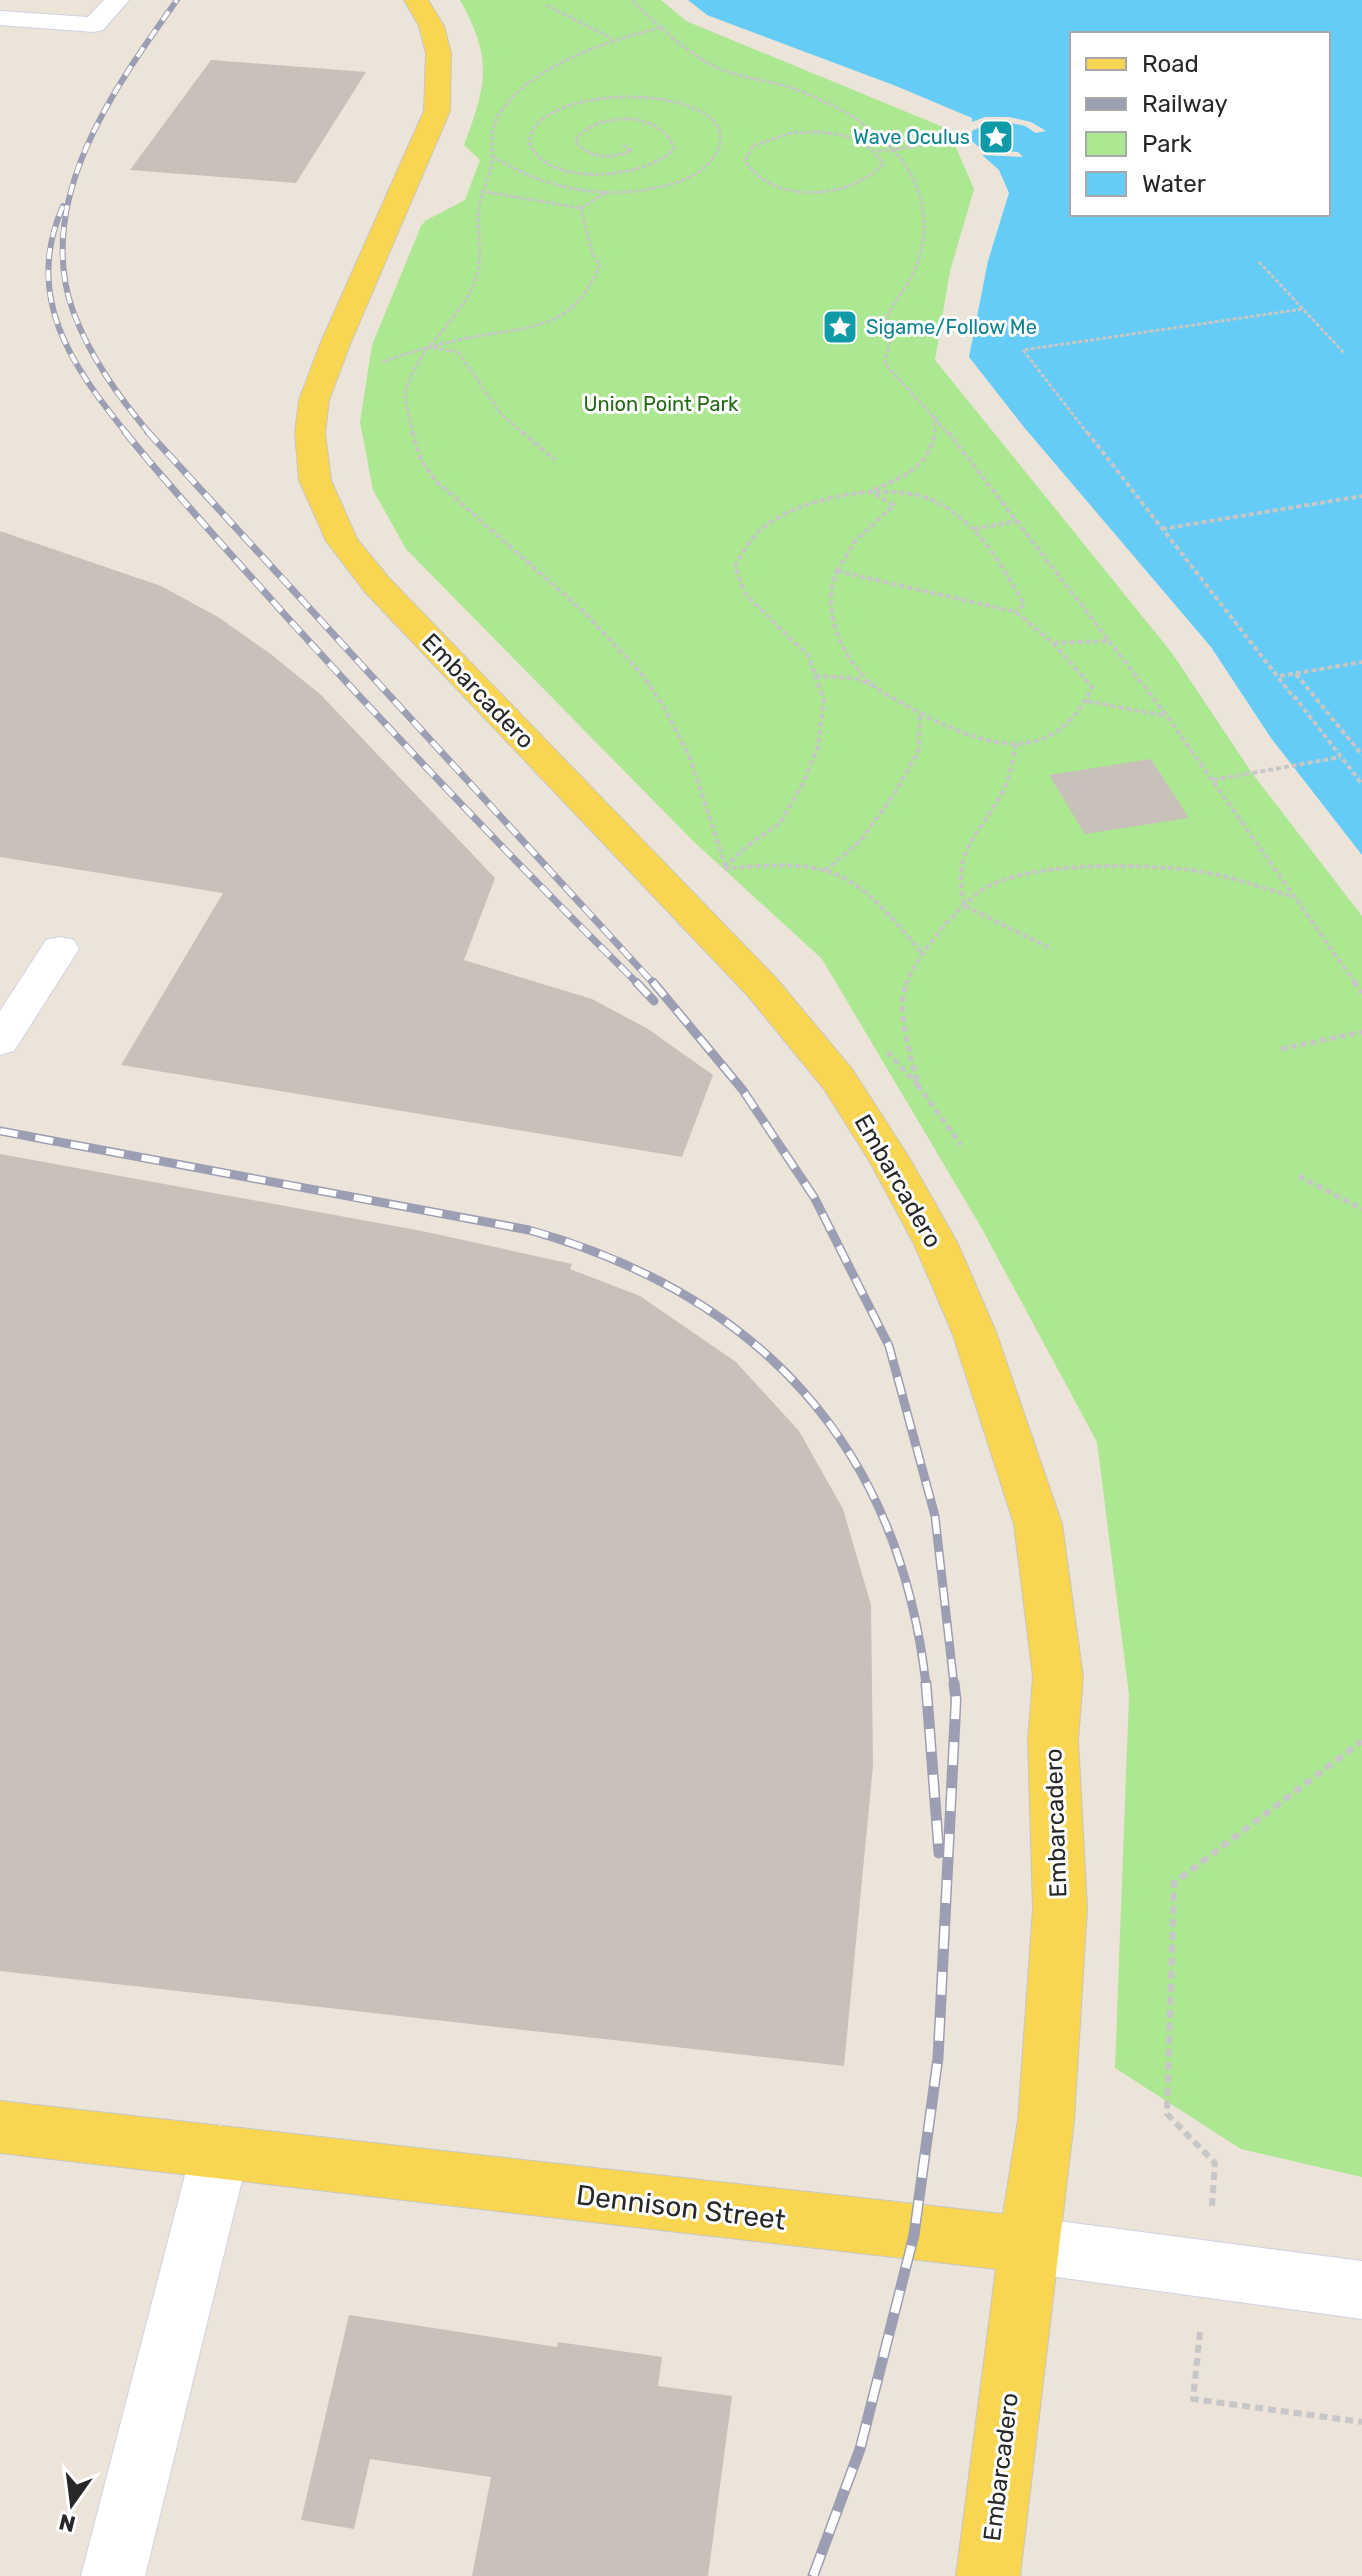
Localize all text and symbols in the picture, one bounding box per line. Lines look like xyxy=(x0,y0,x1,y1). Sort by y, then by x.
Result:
legend xyxy=(1070,32,1330,216)
text: Road xyxy=(1142,50,1199,78)
text: Railway xyxy=(1142,90,1228,118)
place icon: Wave Oculus xyxy=(977,118,1015,156)
place label: Wave Oculus xyxy=(853,125,970,149)
text: Park xyxy=(1142,130,1193,158)
text: Water xyxy=(1142,170,1206,198)
place icon: Sigame/Follow Me xyxy=(821,308,859,346)
place label: Sigame/Follow Me xyxy=(866,315,1037,339)
park label: Union Point Park xyxy=(584,392,739,416)
street label: Embarcadero xyxy=(416,628,540,754)
street label: Embarcadero xyxy=(849,1109,947,1253)
street label: Embarcadero xyxy=(1039,1748,1073,1898)
street label: Dennison Street xyxy=(574,2178,788,2237)
street label: Embarcadero xyxy=(978,2391,1024,2543)
north arrow xyxy=(32,2464,112,2544)
text: N xyxy=(56,2508,78,2538)

